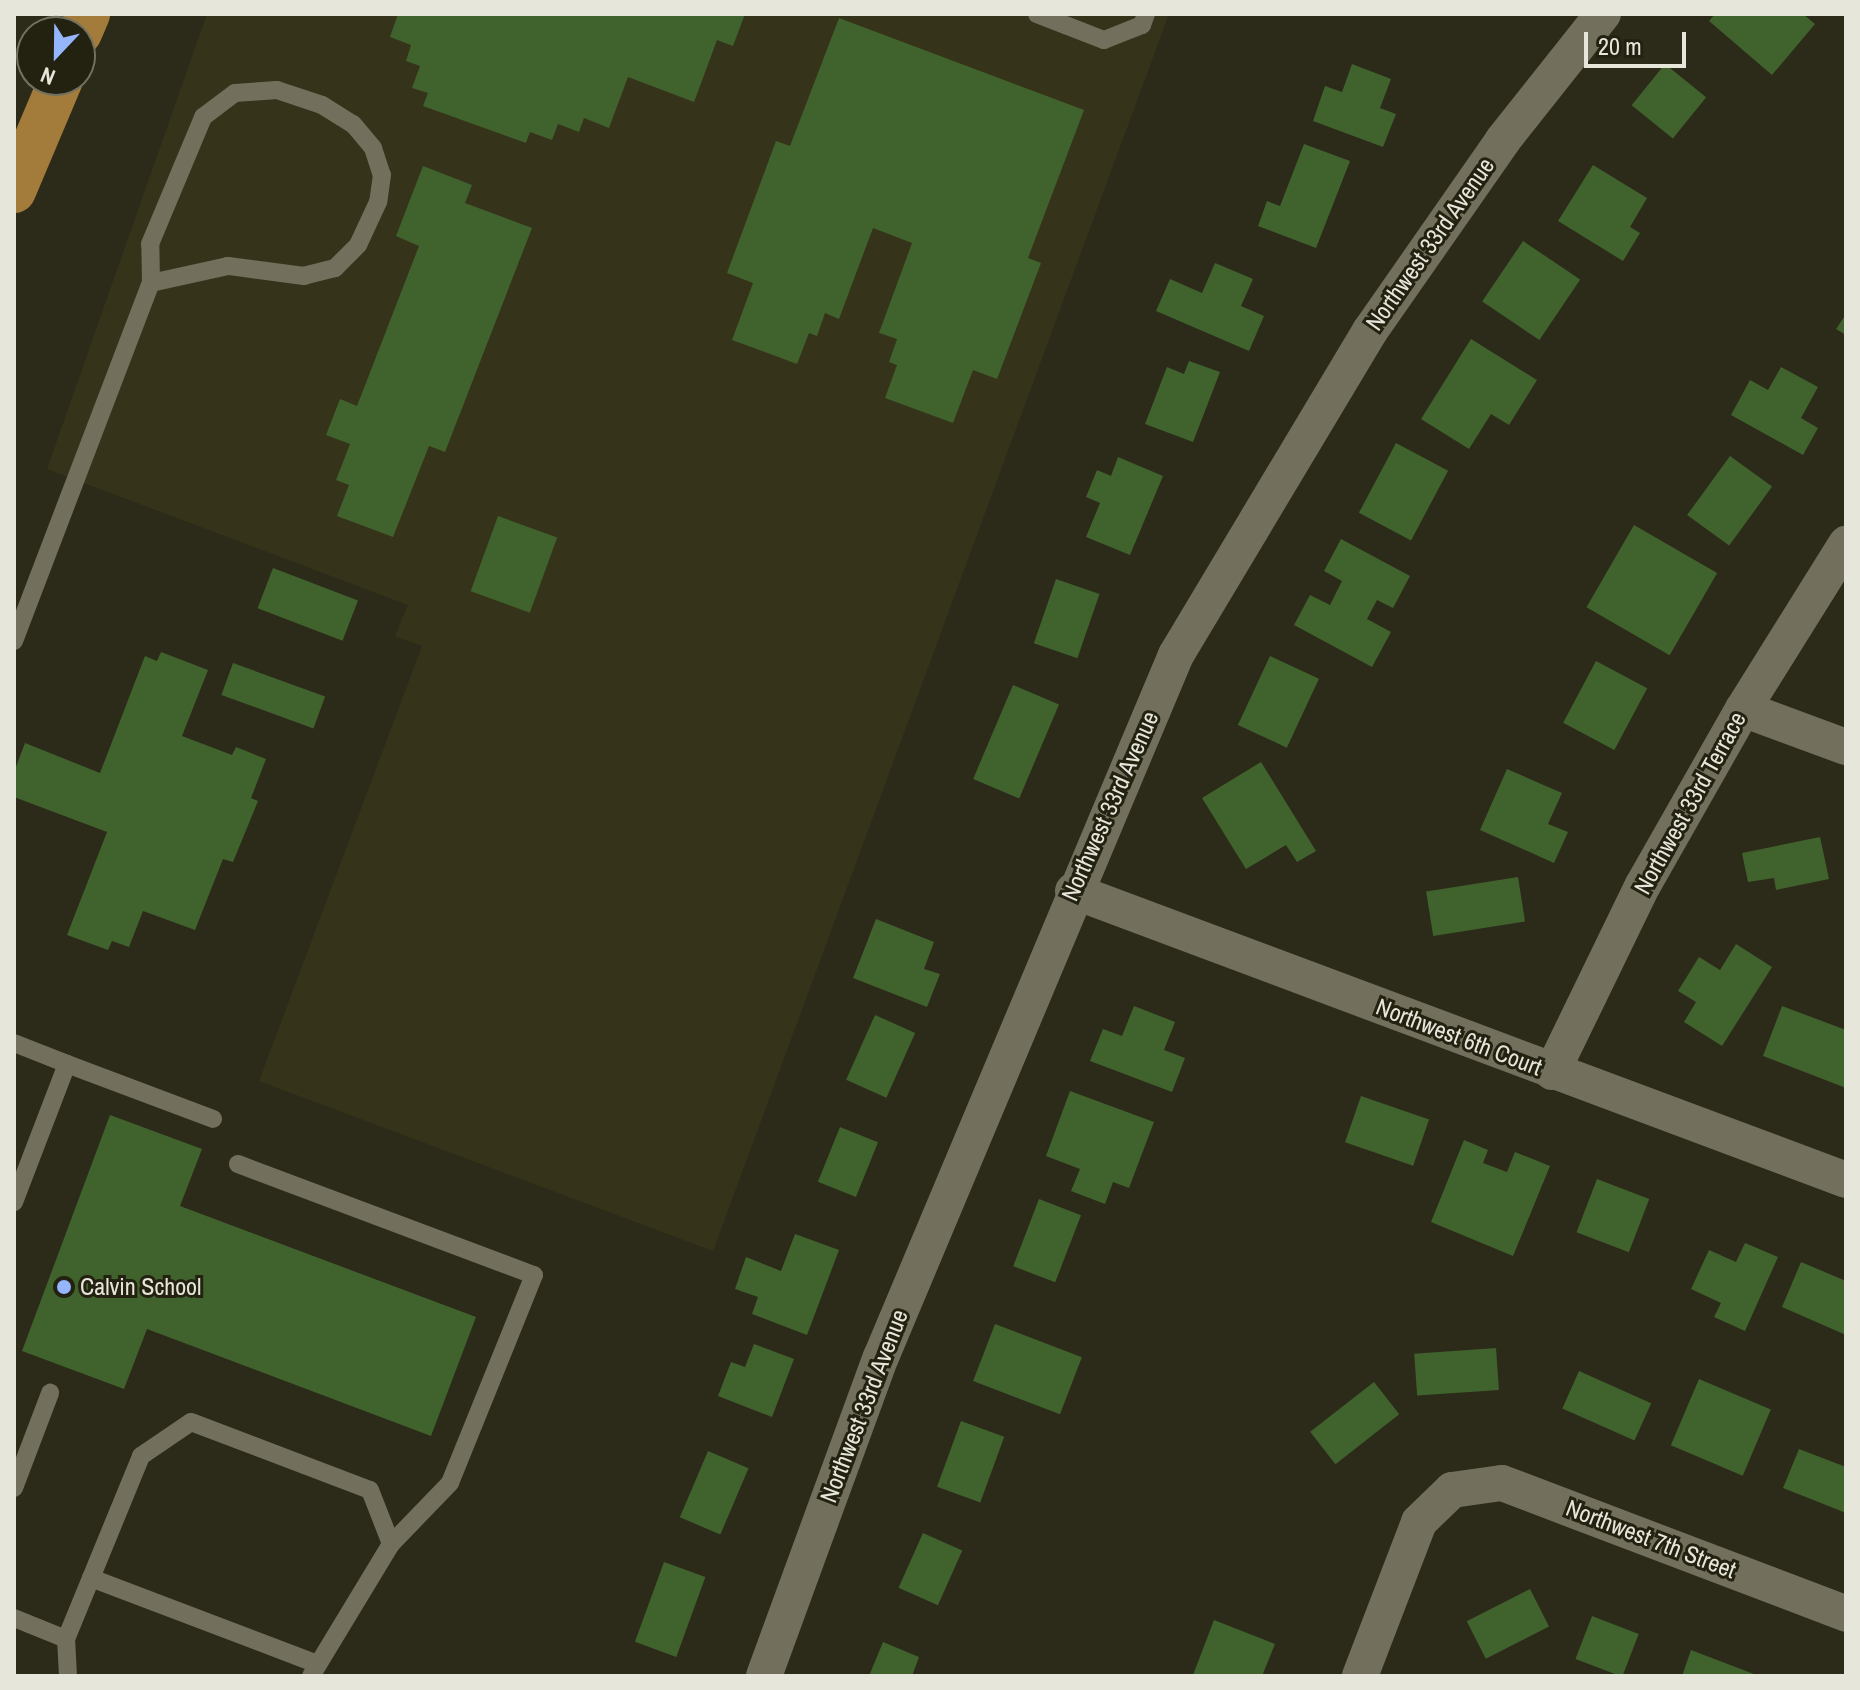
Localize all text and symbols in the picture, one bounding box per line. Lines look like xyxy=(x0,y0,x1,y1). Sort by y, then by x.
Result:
north arrow xyxy=(16,16,96,96)
scale bar xyxy=(1588,16,1690,66)
text: 20 m xyxy=(1598,30,1642,62)
text: N xyxy=(36,60,59,93)
street label: Northwest 33rd Avenue xyxy=(1359,152,1501,336)
street label: Northwest 33rd Avenue xyxy=(1055,706,1165,906)
street label: Northwest 33rd Terrace xyxy=(1628,707,1752,899)
street label: Northwest 6th Court xyxy=(1372,992,1546,1082)
place label: Calvin School xyxy=(80,1273,201,1301)
marker: Calvin School xyxy=(55,1278,73,1296)
street label: Northwest 33rd Avenue xyxy=(814,1305,914,1507)
street label: Northwest 7th Street xyxy=(1562,1493,1740,1585)

